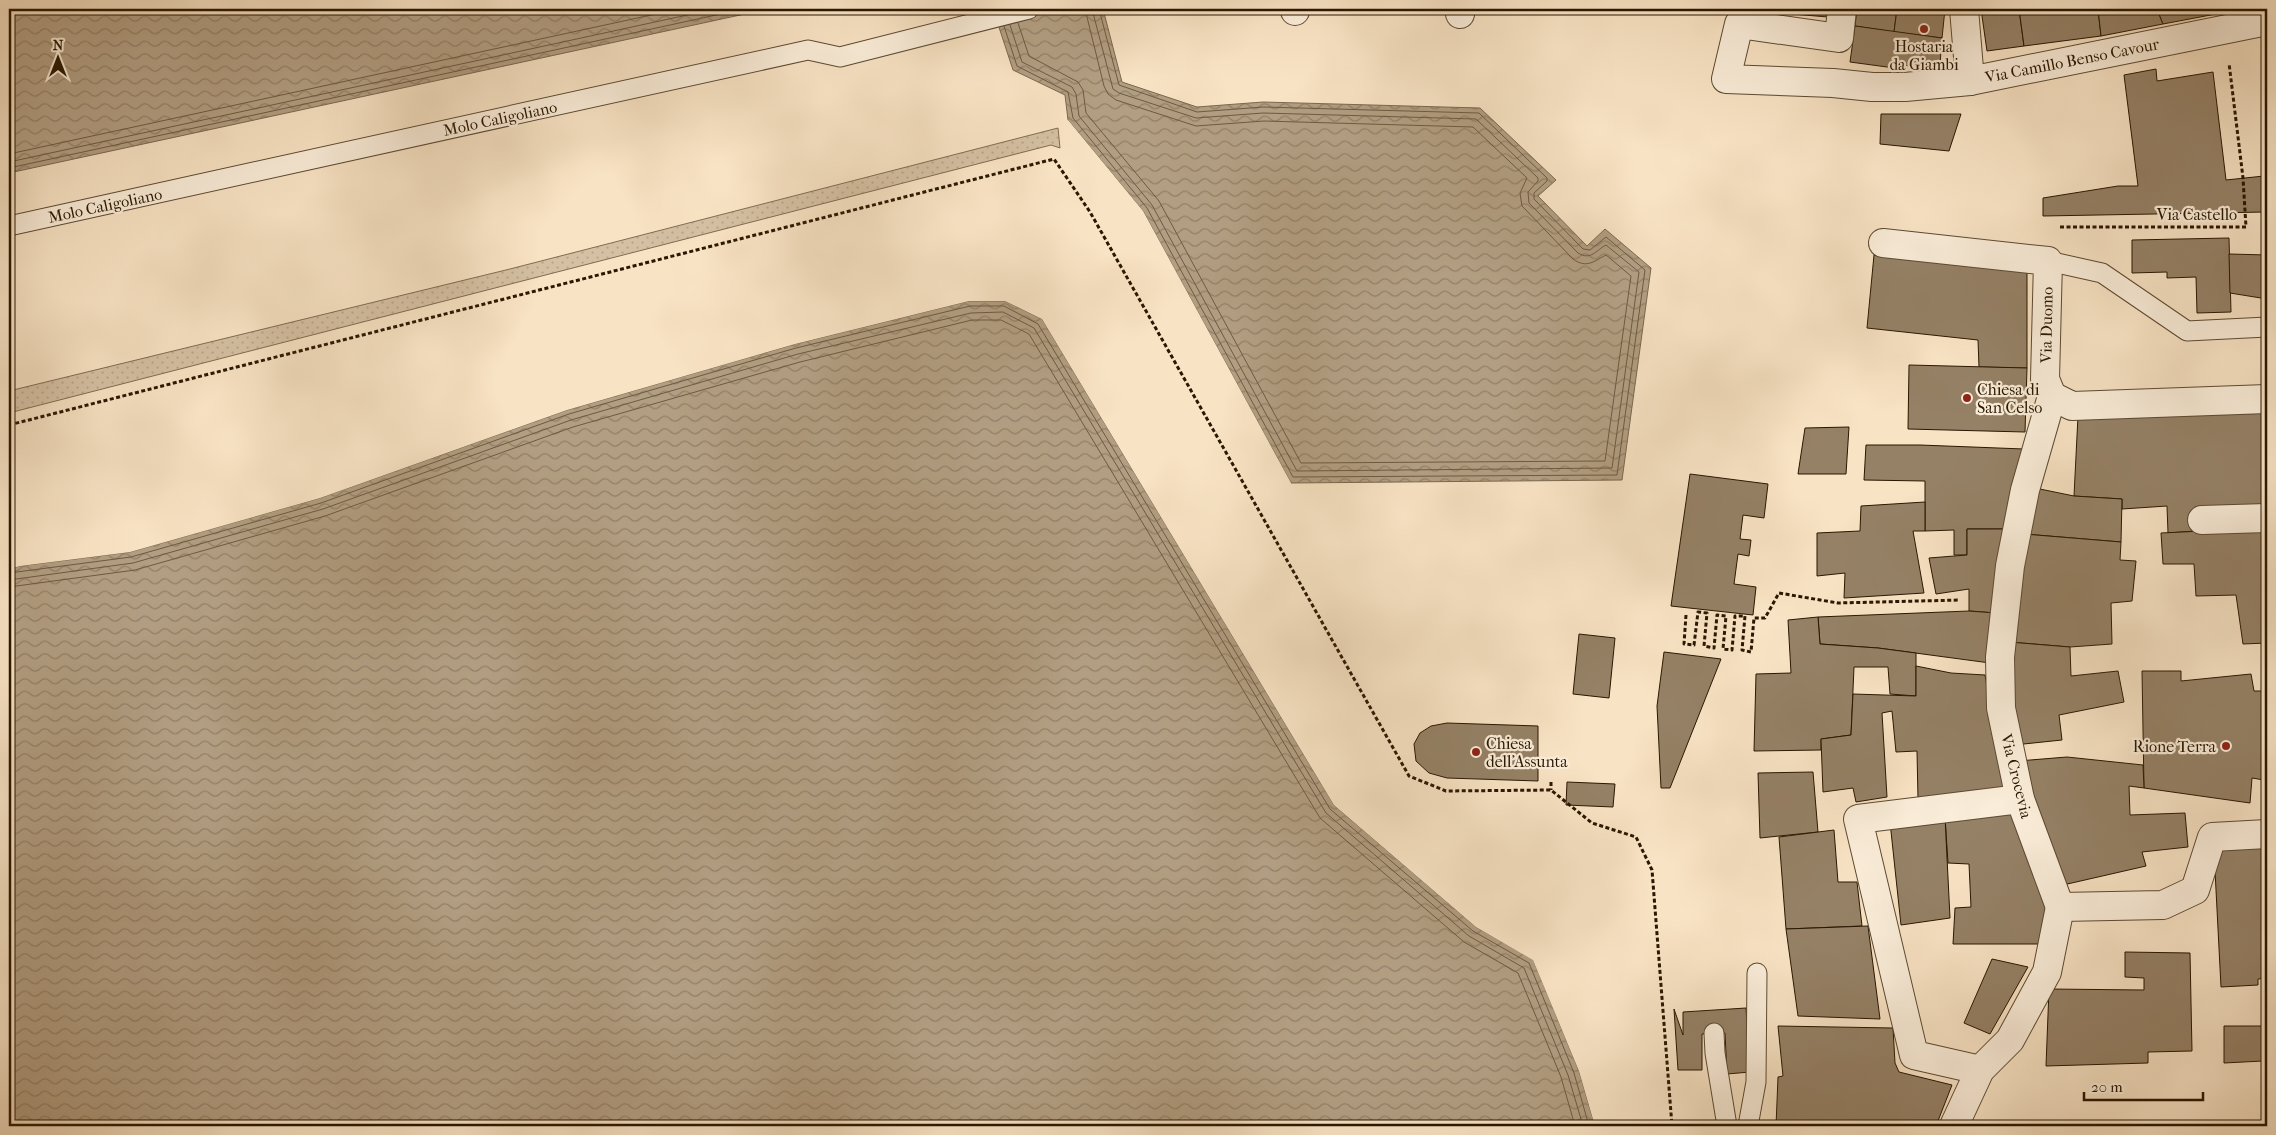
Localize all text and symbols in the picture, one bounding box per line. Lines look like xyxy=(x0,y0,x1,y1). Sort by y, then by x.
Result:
marker: Hostaria da Giambi xyxy=(1918,23,1930,35)
north arrow xyxy=(32,32,82,82)
street label: Via Camillo Benso Cavour xyxy=(1982,34,2161,87)
text: N xyxy=(53,37,64,54)
place label: Hostaria da Giambi xyxy=(1889,37,1959,74)
street label: Molo Caligoliano xyxy=(441,97,559,140)
street label: Molo Caligoliano xyxy=(46,184,164,227)
street label: Via Castello xyxy=(2156,205,2237,224)
street label: Via Duomo xyxy=(2036,287,2057,364)
place label: Chiesa di San Celso xyxy=(1977,380,2042,417)
marker: Chiesa di San Celso xyxy=(1961,392,1973,404)
street label: Via Crocevia xyxy=(1997,731,2036,821)
place label: Chiesa dell'Assunta xyxy=(1486,734,1568,771)
place label: Rione Terra xyxy=(2133,737,2217,756)
marker: Rione Terra xyxy=(2220,740,2232,752)
marker: Chiesa dell'Assunta xyxy=(1470,746,1482,758)
scale bar xyxy=(2084,1070,2202,1102)
text: 20 m xyxy=(2091,1078,2123,1096)

